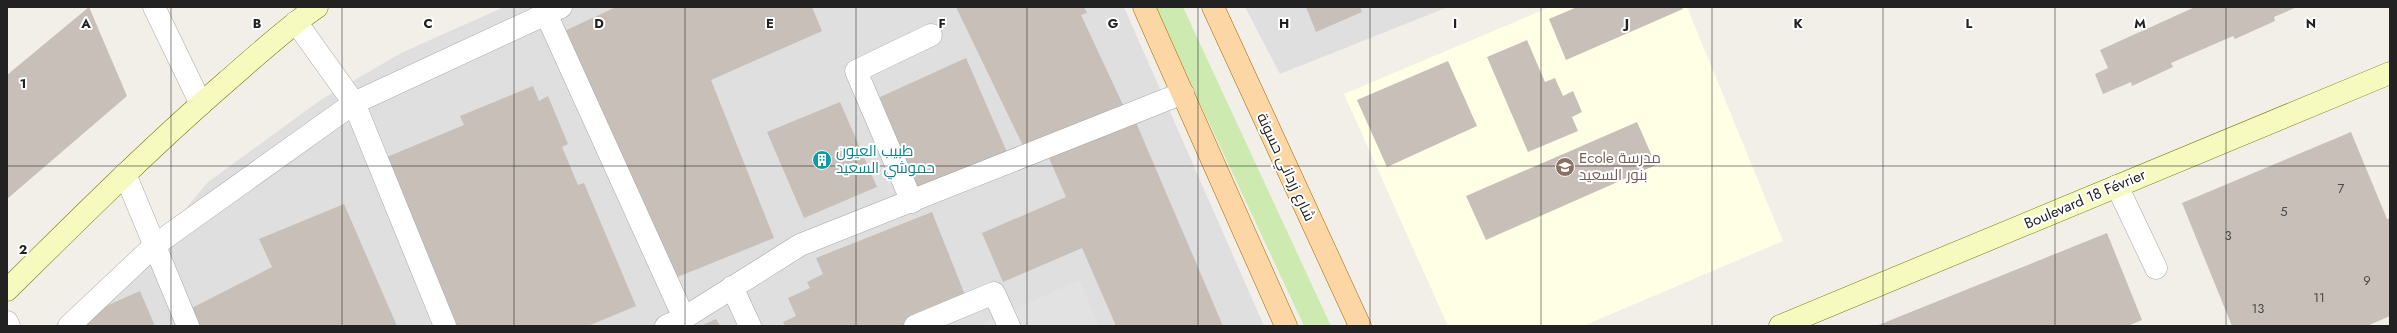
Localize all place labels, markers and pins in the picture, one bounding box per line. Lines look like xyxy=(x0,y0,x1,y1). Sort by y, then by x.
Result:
place label: طبيب العيون حموشي السعيد xyxy=(836,140,935,180)
place label: Ecole مدرسة بنور السعيد xyxy=(1579,147,1661,186)
building icon: طبيب العيون حموشي السعيد xyxy=(811,149,833,171)
school or university icon: Ecole مدرسة بنور السعيد xyxy=(1554,156,1576,178)

